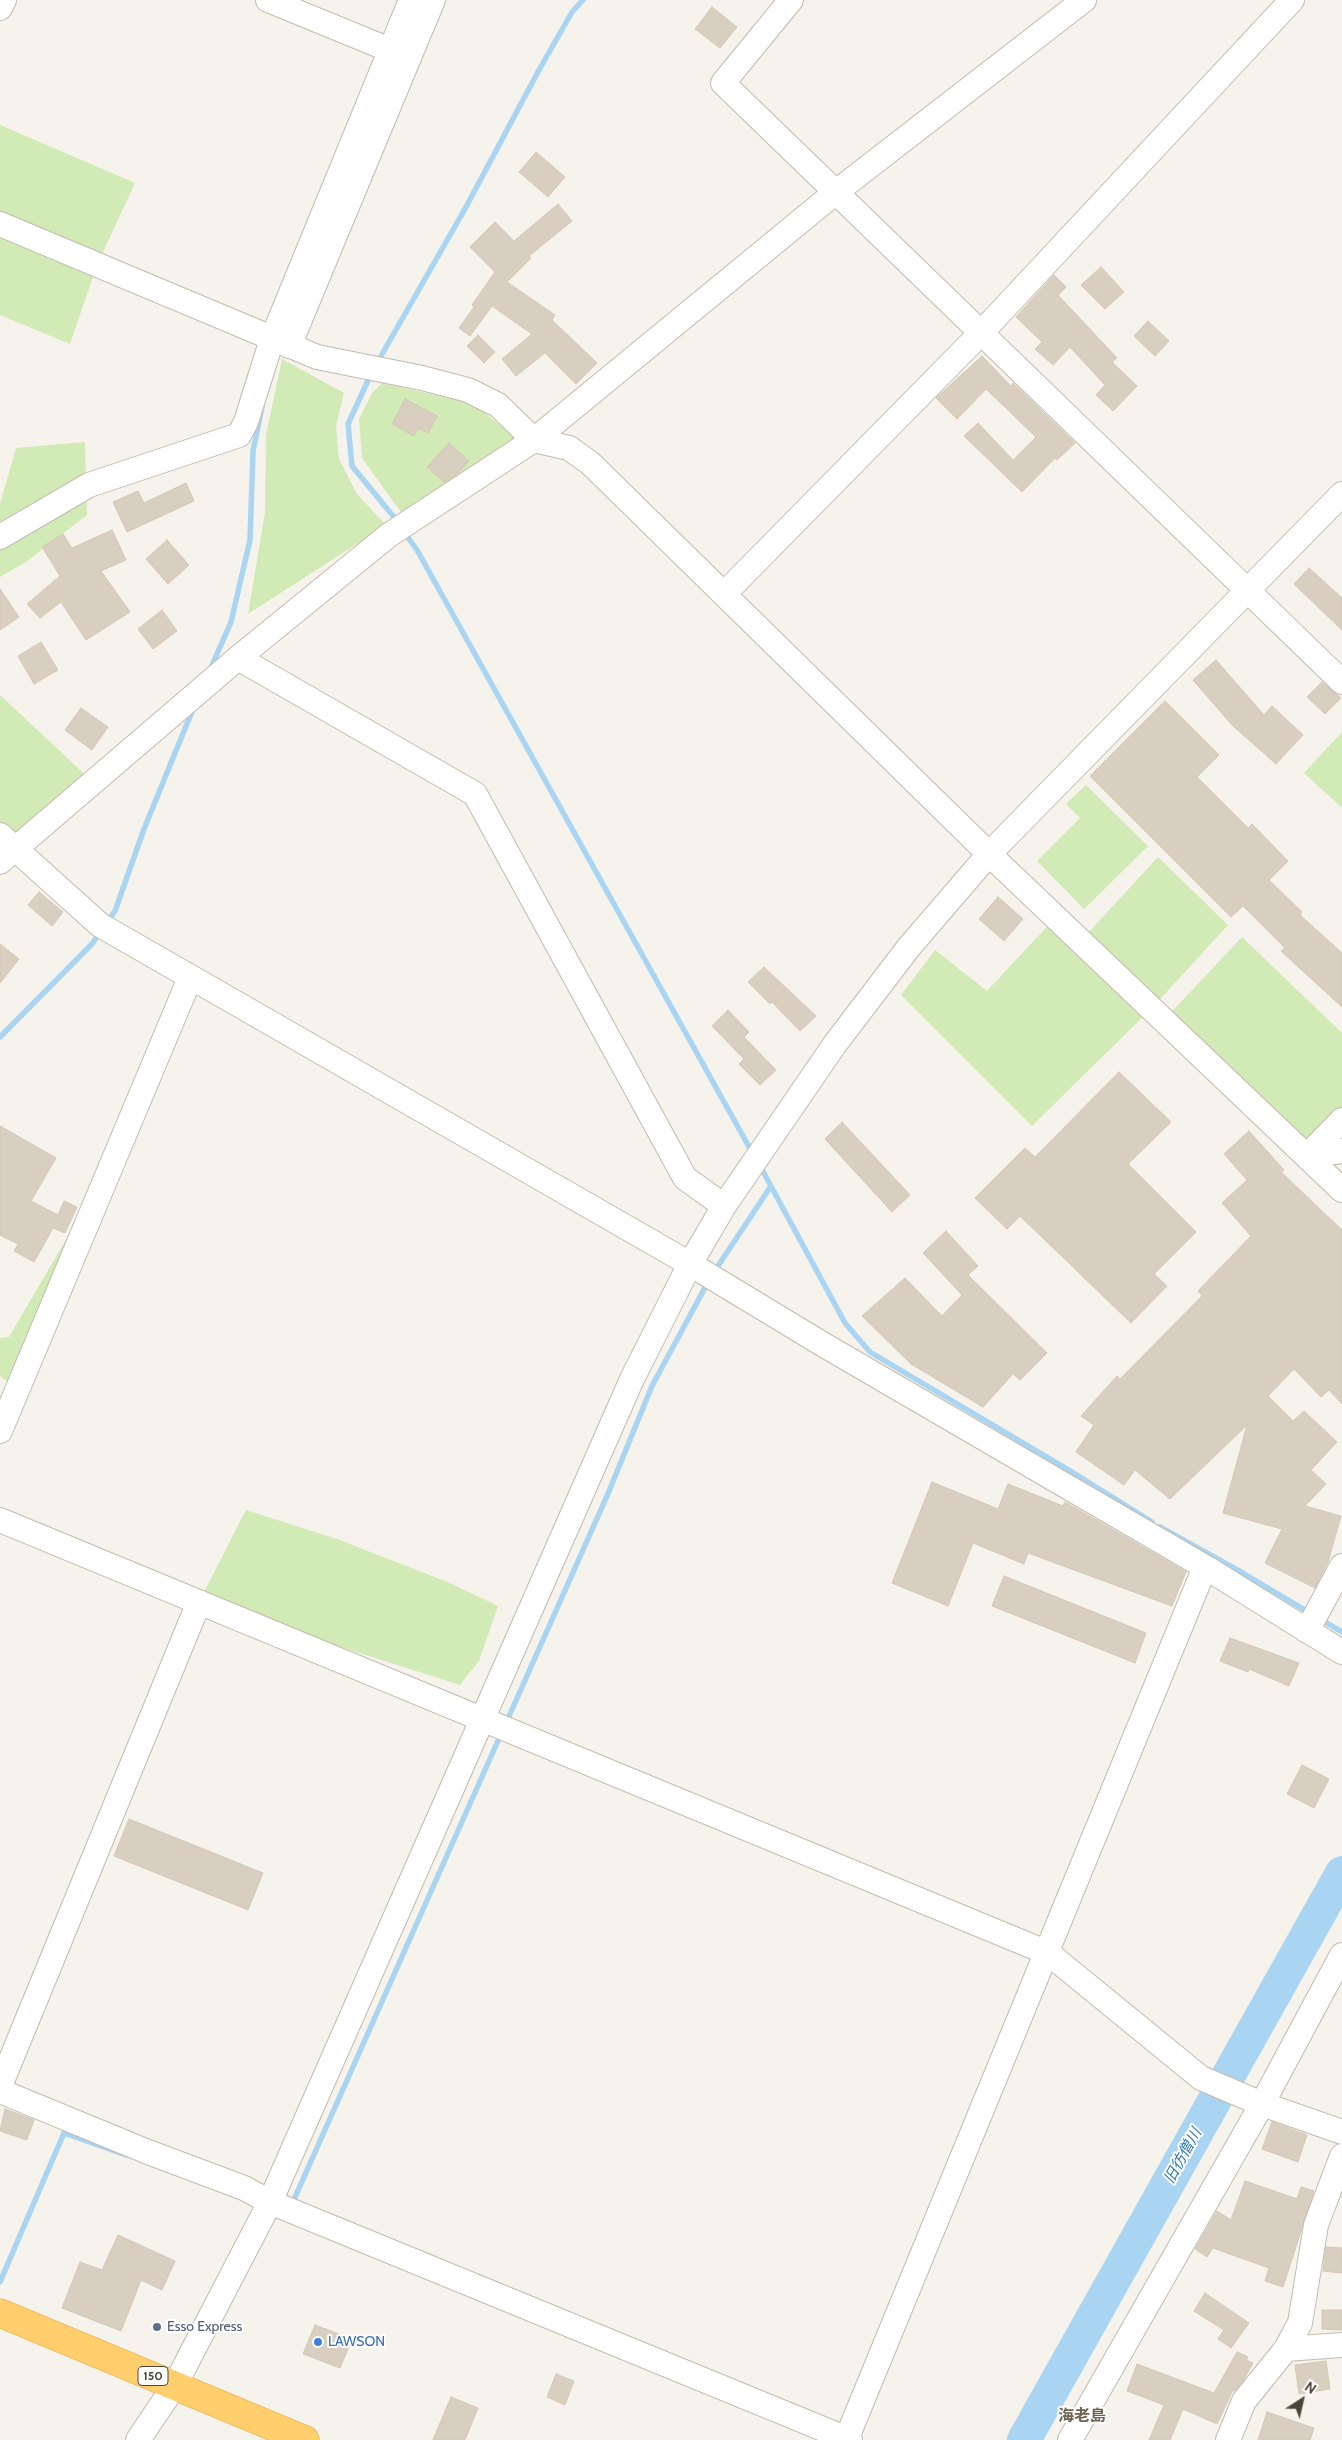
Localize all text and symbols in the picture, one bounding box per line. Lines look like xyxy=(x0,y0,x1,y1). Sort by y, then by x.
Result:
water label: 旧彷僧川 xyxy=(1161,2125,1205,2187)
place label: Esso Express xyxy=(167,2319,242,2335)
marker: Esso Express xyxy=(151,2321,163,2333)
place label: LAWSON xyxy=(328,2334,385,2350)
marker: LAWSON xyxy=(312,2336,324,2348)
road number: 150 xyxy=(138,2366,168,2386)
north arrow xyxy=(1277,2375,1327,2425)
text: N xyxy=(1301,2377,1320,2398)
district label: 海老島 xyxy=(1058,2406,1106,2426)

